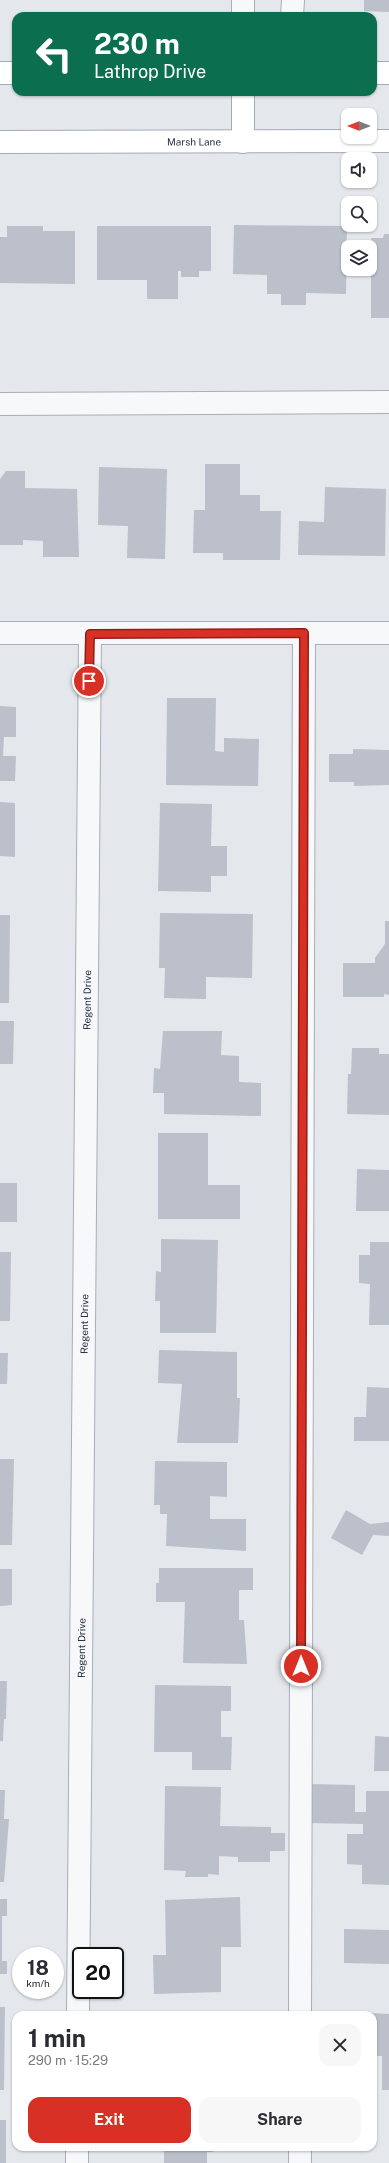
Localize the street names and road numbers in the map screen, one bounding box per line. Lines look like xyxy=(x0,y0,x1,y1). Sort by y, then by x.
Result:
street label: Marsh Lane xyxy=(167,135,221,148)
street label: Regent Drive xyxy=(81,970,93,1030)
street label: Regent Drive xyxy=(78,1294,90,1354)
street label: Regent Drive xyxy=(75,1618,87,1678)

